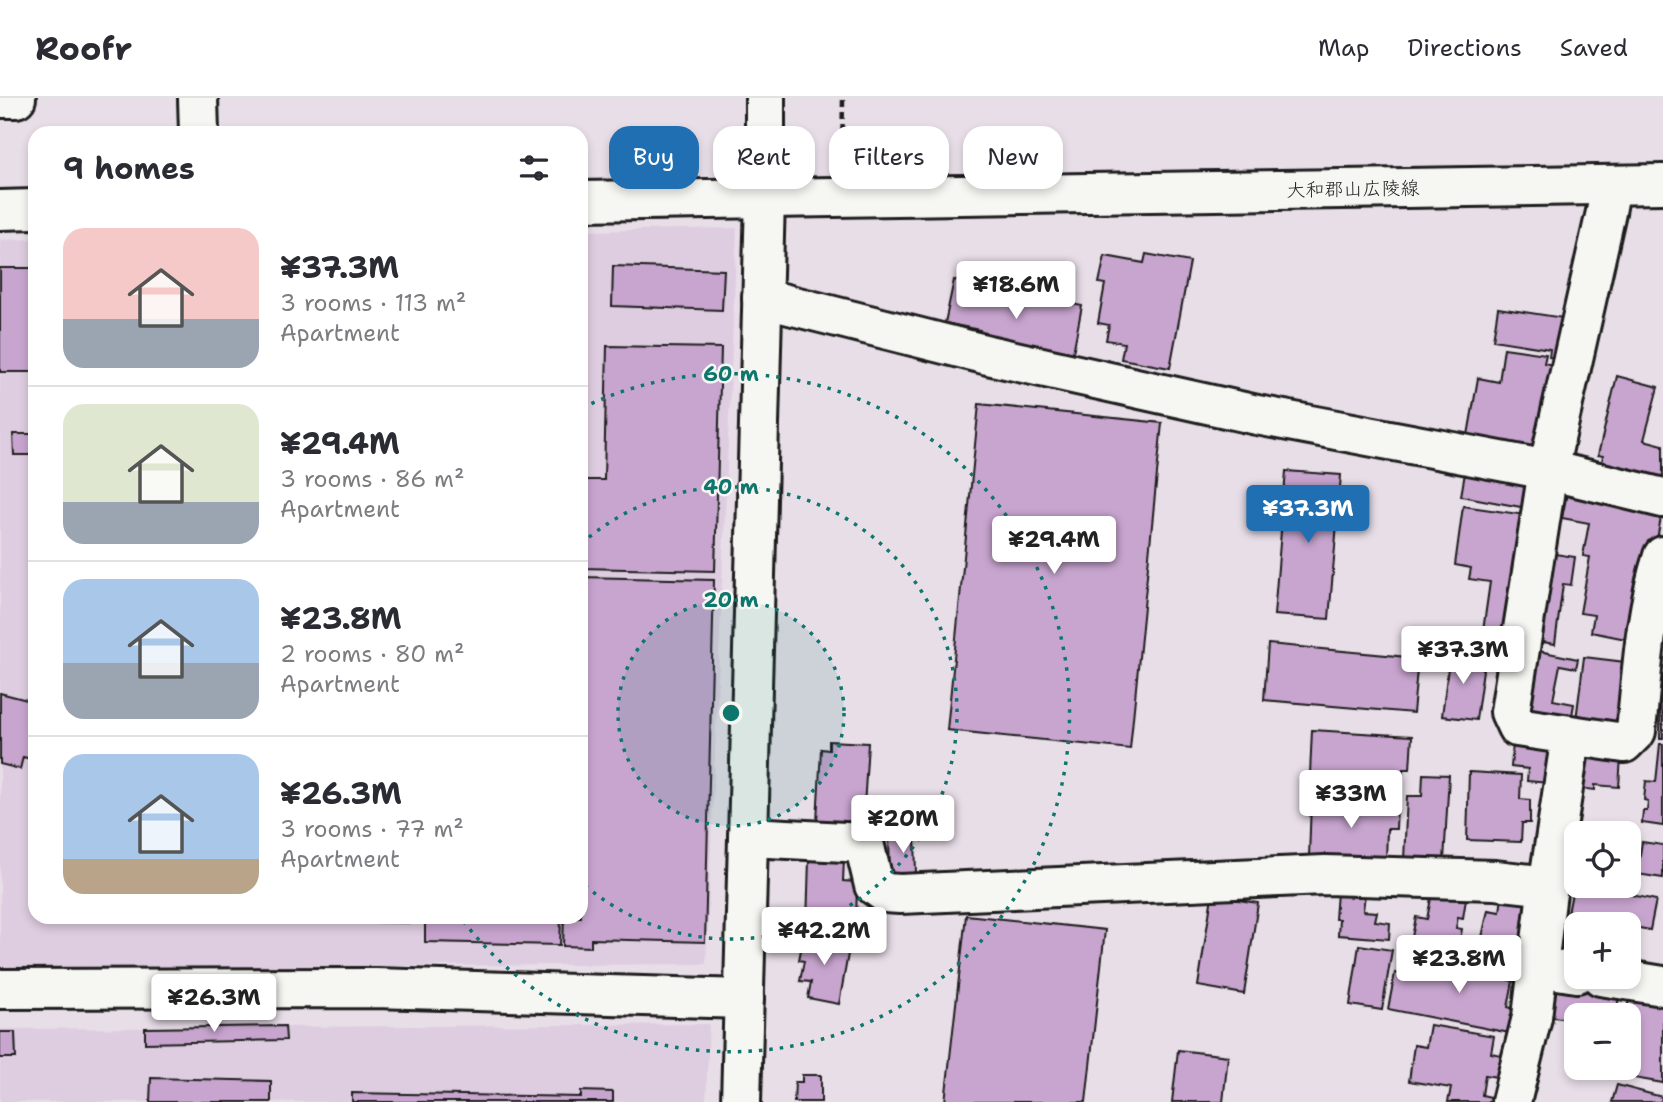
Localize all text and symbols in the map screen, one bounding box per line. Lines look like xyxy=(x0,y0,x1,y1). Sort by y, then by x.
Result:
text: Roofr xyxy=(35,26,132,71)
text: Map xyxy=(1318,32,1369,64)
text: Directions xyxy=(1407,32,1522,64)
text: Saved xyxy=(1560,32,1628,64)
chip: Buy xyxy=(609,126,699,189)
chip: Rent xyxy=(713,126,815,189)
chip: Filters xyxy=(829,126,949,189)
chip: New xyxy=(963,126,1063,189)
text: 9 homes xyxy=(63,148,195,189)
icon: filters xyxy=(515,149,553,187)
street label: 大和郡山広陵線 xyxy=(1286,175,1420,203)
text: ¥37.3M xyxy=(280,247,399,288)
icon: home xyxy=(119,256,203,340)
pin: ¥18.6M xyxy=(959,262,1073,321)
text: ¥18.6M xyxy=(972,269,1060,299)
text: 3 rooms · 113 m² xyxy=(280,288,466,318)
text: Apartment xyxy=(280,318,400,348)
text: 60 m xyxy=(703,360,759,388)
text: ¥29.4M xyxy=(280,423,400,464)
icon: home xyxy=(119,432,203,516)
text: 3 rooms · 86 m² xyxy=(280,464,465,494)
text: 40 m xyxy=(703,473,759,501)
pin: ¥37.3M xyxy=(1251,486,1365,545)
text: ¥37.3M xyxy=(1262,493,1354,523)
text: Apartment xyxy=(280,494,400,524)
pin: ¥29.4M xyxy=(997,517,1111,576)
text: ¥29.4M xyxy=(1008,524,1100,554)
text: 20 m xyxy=(703,586,759,614)
text: ¥23.8M xyxy=(280,598,402,639)
icon: home xyxy=(119,607,203,691)
pin: ¥37.3M xyxy=(1406,626,1520,686)
text: ¥37.3M xyxy=(1417,634,1509,664)
text: 2 rooms · 80 m² xyxy=(280,639,465,669)
text: Apartment xyxy=(280,669,400,699)
centre of rings xyxy=(719,701,743,725)
pin: ¥33M xyxy=(1310,770,1392,830)
text: ¥26.3M xyxy=(280,773,402,814)
text: ¥33M xyxy=(1315,778,1387,808)
icon: home xyxy=(119,782,203,866)
pin: ¥20M xyxy=(862,796,944,855)
text: ¥20M xyxy=(867,803,939,833)
text: 3 rooms · 77 m² xyxy=(280,814,464,844)
map controls xyxy=(1564,821,1641,1080)
button: locate xyxy=(1564,821,1641,898)
text: Apartment xyxy=(280,844,400,874)
pin: ¥42.2M xyxy=(767,908,881,967)
button: + xyxy=(1564,912,1641,989)
text: ¥42.2M xyxy=(778,915,870,945)
pin: ¥23.8M xyxy=(1402,936,1516,995)
text: ¥23.8M xyxy=(1412,943,1506,973)
pin: ¥26.3M xyxy=(157,974,271,1034)
text: ¥26.3M xyxy=(167,982,261,1012)
button: − xyxy=(1564,1003,1641,1080)

